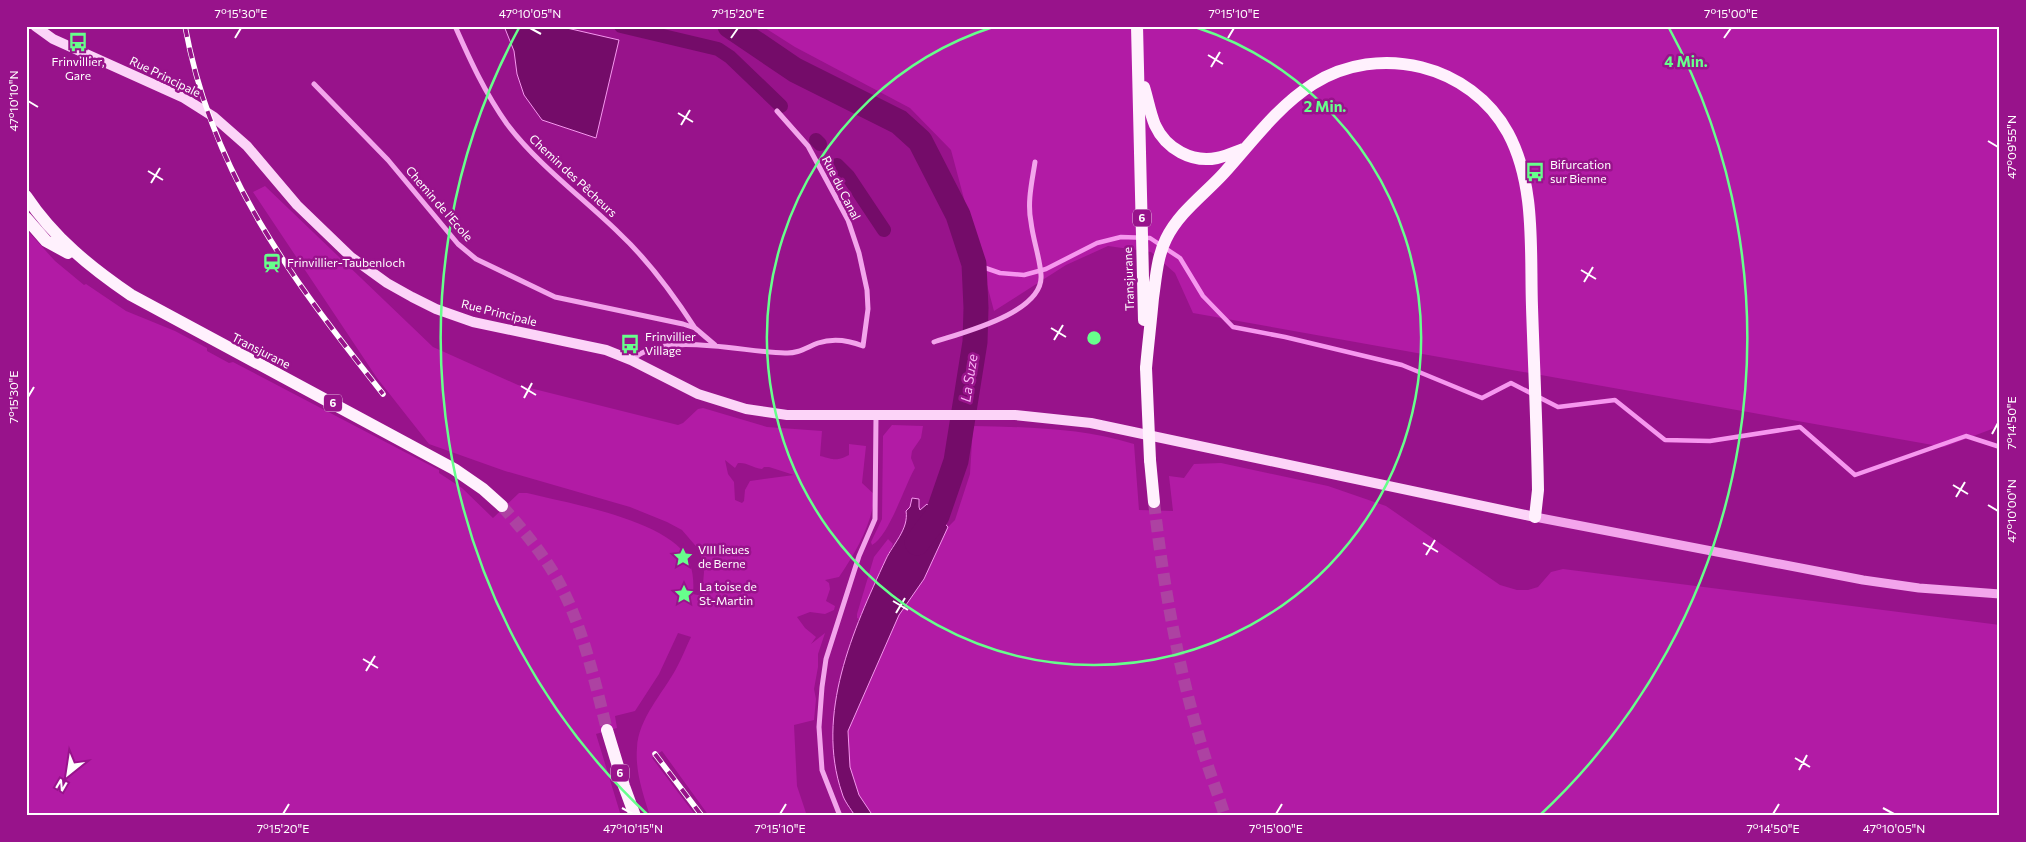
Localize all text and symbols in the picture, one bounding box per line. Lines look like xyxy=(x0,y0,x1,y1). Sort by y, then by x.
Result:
text: 7°15'30"E xyxy=(215,6,267,20)
text: 47°10'05"N xyxy=(499,6,561,20)
text: 7°15'20"E xyxy=(712,6,764,20)
text: 7°15'10"E xyxy=(1208,6,1260,20)
text: 7°15'00"E xyxy=(1704,6,1758,20)
bus stop icon: Frinvillier, Gare xyxy=(67,31,89,53)
text: 4 Min. xyxy=(1664,52,1708,70)
street label: Rue Principale xyxy=(128,53,203,99)
place label: Frinvillier, Gare xyxy=(51,54,105,82)
text: 47°10'10"N xyxy=(6,71,20,131)
text: 2 Min. xyxy=(1304,97,1346,115)
text: 47°09'55"N xyxy=(2004,115,2018,179)
street label: Chemin des Pêcheurs xyxy=(527,131,620,220)
street label: Rue du Canal xyxy=(820,153,864,222)
place label: Bifurcation sur Bienne xyxy=(1550,157,1611,185)
bus stop icon: Bifurcation sur Bienne xyxy=(1524,161,1546,183)
street label: Chemin de l'Ecole xyxy=(403,163,476,244)
road number: 6 xyxy=(1133,210,1151,227)
street label: Transjurane xyxy=(1120,247,1136,311)
station icon: Frinvillier-Taubenloch xyxy=(261,252,283,274)
place label: Frinvillier-Taubenloch xyxy=(287,255,405,269)
street label: Rue Principale xyxy=(460,296,538,328)
street label: Transjurane xyxy=(230,329,293,371)
place label: Frinvillier Village xyxy=(645,329,696,357)
centre of rings xyxy=(1085,329,1103,347)
bus stop icon: Frinvillier Village xyxy=(619,333,641,355)
water label: La Suze xyxy=(956,352,981,403)
text: 7°15'30"E xyxy=(6,371,20,423)
road number: 6 xyxy=(324,394,342,412)
text: 7°14'50"E xyxy=(2004,396,2018,450)
text: 47°10'00"N xyxy=(2004,479,2018,543)
place label: VIII lieues de Berne xyxy=(698,542,750,570)
place icon: VIII lieues de Berne xyxy=(672,546,694,568)
place label: La toise de St-Martin xyxy=(699,579,757,607)
place icon: La toise de St-Martin xyxy=(673,583,695,605)
north arrow xyxy=(42,750,92,800)
road number: 6 xyxy=(611,764,629,781)
text: N xyxy=(52,776,70,796)
text: 7°15'20"E xyxy=(257,821,309,835)
text: 47°10'15"N xyxy=(603,821,663,835)
text: 7°15'10"E xyxy=(754,821,806,835)
text: 7°15'00"E xyxy=(1249,821,1303,835)
text: 7°14'50"E xyxy=(1746,821,1800,835)
text: 47°10'05"N xyxy=(1863,821,1925,835)

